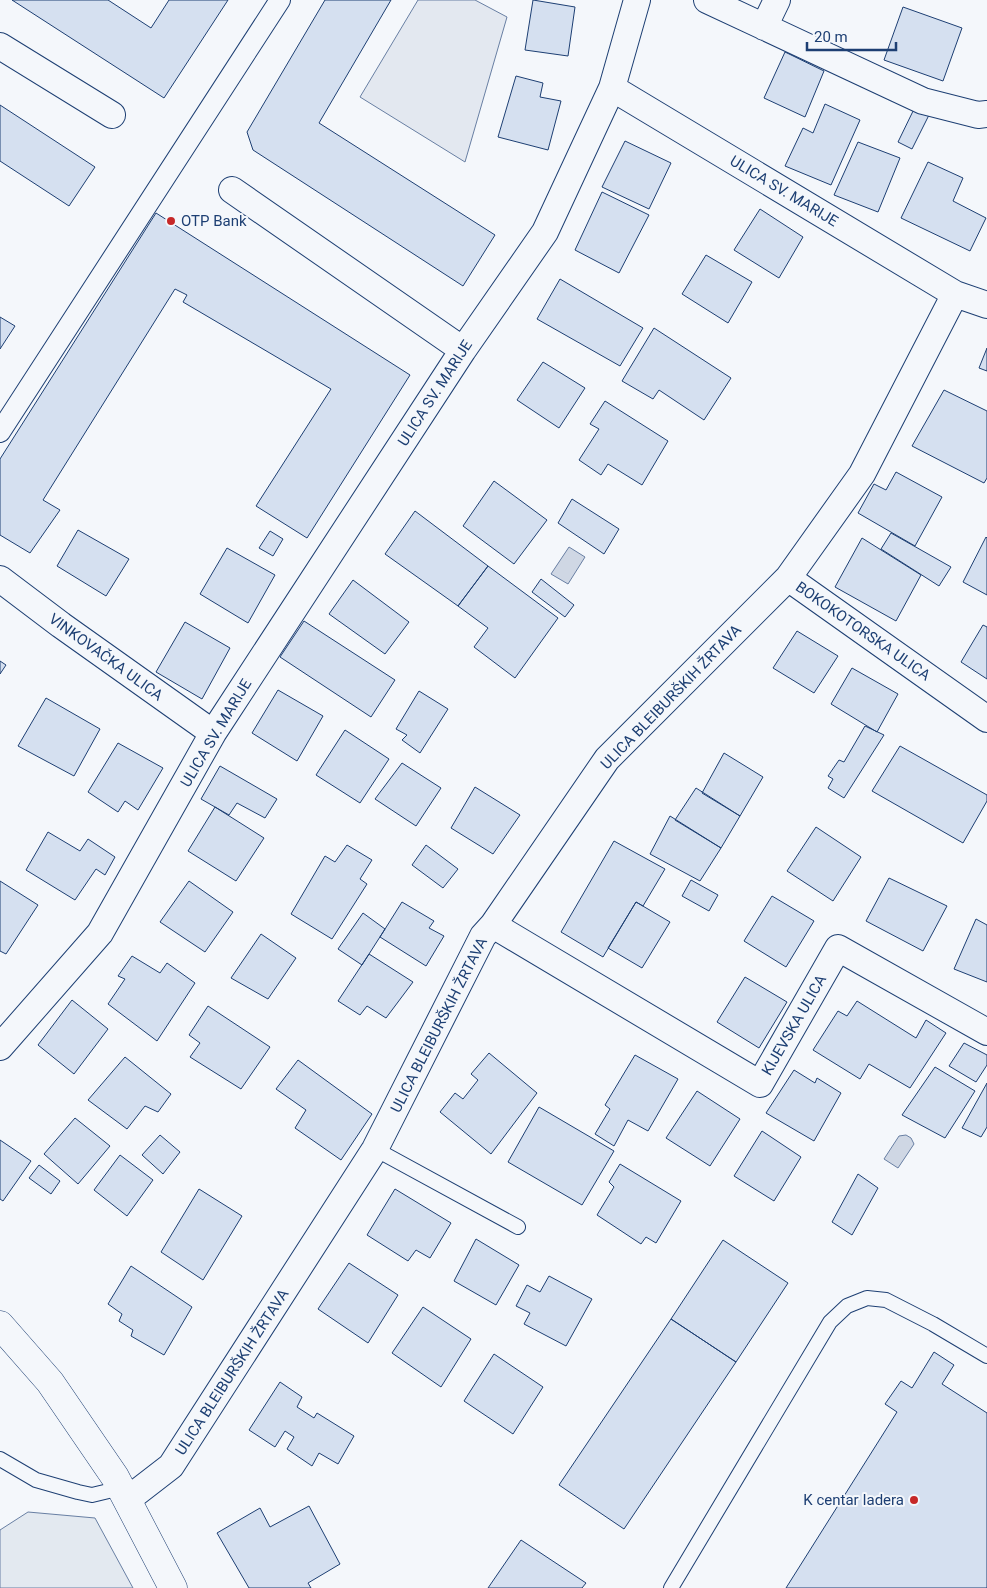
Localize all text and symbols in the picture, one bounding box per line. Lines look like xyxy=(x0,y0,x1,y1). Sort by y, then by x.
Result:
scale bar xyxy=(807,20,896,52)
text: 20 m xyxy=(814,28,848,46)
street label: ULICA SV. MARIJE xyxy=(727,152,842,231)
place label: OTP Bank xyxy=(181,212,247,230)
marker: OTP Bank xyxy=(165,215,177,227)
street label: ULICA SV. MARIJE xyxy=(394,336,476,449)
street label: BOKOKOTORSKA ULICA xyxy=(792,578,934,684)
street label: VINKOVAČKA ULICA xyxy=(45,610,167,705)
street label: ULICA BLEIBURŠKIH ŽRTAVA xyxy=(597,621,745,773)
street label: ULICA SV. MARIJE xyxy=(177,675,256,790)
street label: ULICA BLEIBURŠKIH ŽRTAVA xyxy=(387,934,491,1116)
street label: KIJEVSKA ULICA xyxy=(758,971,830,1078)
street label: ULICA BLEIBURŠKIH ŽRTAVA xyxy=(172,1285,293,1458)
place label: K centar Iadera xyxy=(803,1491,904,1509)
marker: K centar Iadera xyxy=(908,1494,920,1506)

